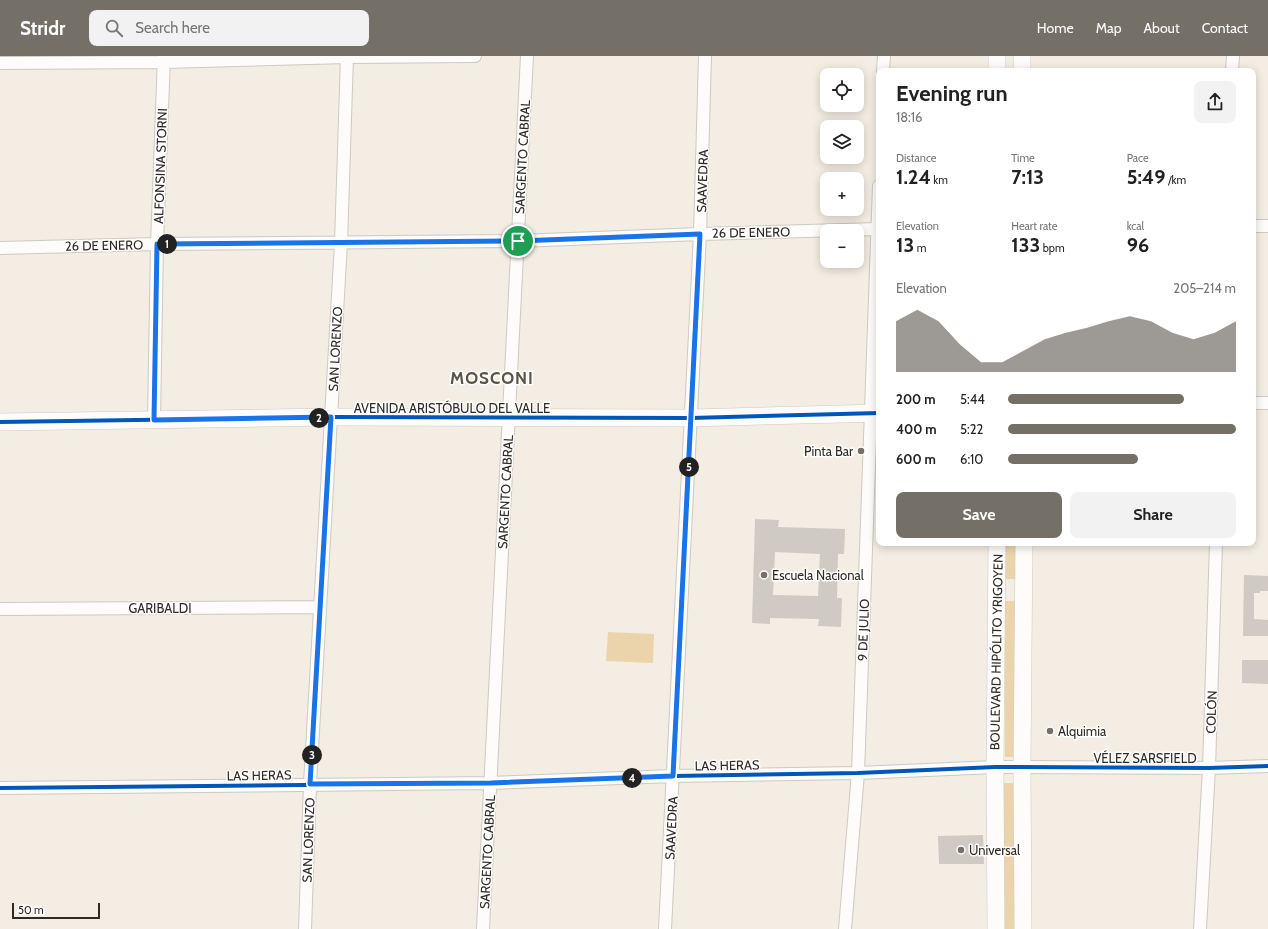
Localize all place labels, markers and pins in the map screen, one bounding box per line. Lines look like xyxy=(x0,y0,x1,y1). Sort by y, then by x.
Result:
pin xyxy=(501,224,535,258)
pin: 1 xyxy=(157,234,177,254)
pin: 2 xyxy=(309,408,329,428)
place label: Pinta Bar xyxy=(804,443,854,459)
marker: Pinta Bar xyxy=(856,446,866,456)
pin: 5 xyxy=(679,457,699,477)
place label: Escuela Nacional xyxy=(772,567,864,583)
marker: Escuela Nacional xyxy=(759,570,769,580)
place label: Alquimia xyxy=(1058,723,1107,739)
marker: Alquimia xyxy=(1045,726,1055,736)
pin: 3 xyxy=(302,745,322,765)
pin: 4 xyxy=(622,768,642,788)
place label: Universal xyxy=(969,842,1020,858)
marker: Universal xyxy=(956,845,966,855)

